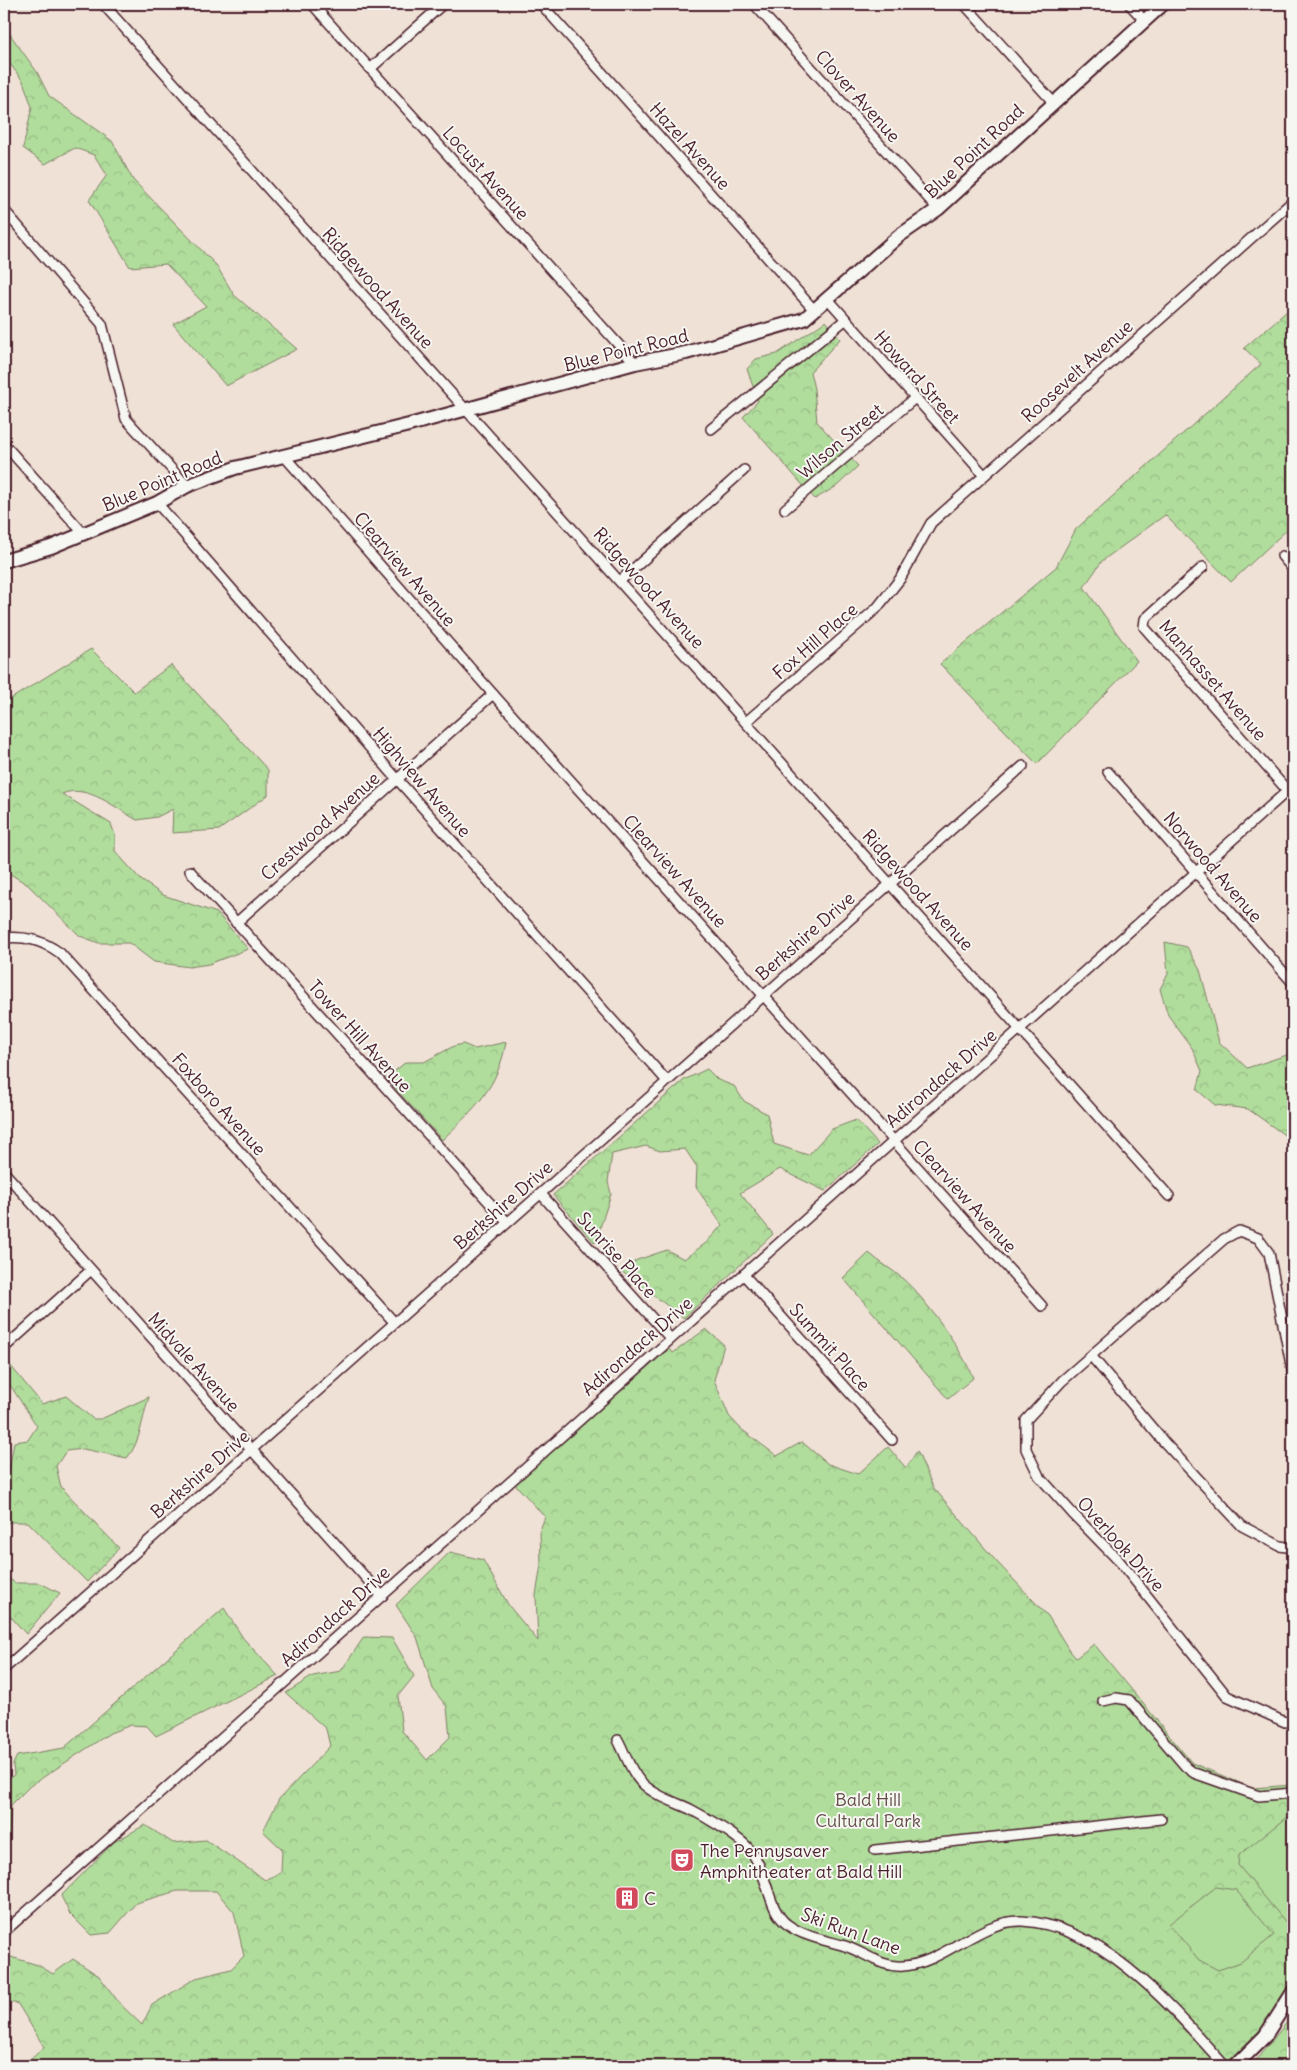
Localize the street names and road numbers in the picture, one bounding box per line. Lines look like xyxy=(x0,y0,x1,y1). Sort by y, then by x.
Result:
street label: Clover Avenue xyxy=(811,45,905,147)
street label: Hazel Avenue xyxy=(645,97,735,195)
street label: Blue Point Road xyxy=(919,99,1029,203)
street label: Locust Avenue xyxy=(438,121,534,225)
street label: Ridgewood Avenue xyxy=(317,223,439,353)
street label: Roosevelt Avenue xyxy=(1016,315,1138,427)
street label: Blue Point Road xyxy=(561,323,691,377)
street label: Howard Street xyxy=(869,326,965,428)
street label: Wilson Street xyxy=(792,398,888,484)
street label: Blue Point Road xyxy=(99,445,226,517)
street label: Clearview Avenue xyxy=(349,507,461,631)
street label: Ridgewood Avenue xyxy=(588,523,710,653)
street label: Fox Hill Place xyxy=(768,598,862,684)
street label: Manhasset Avenue xyxy=(1154,615,1272,745)
street label: Highview Avenue xyxy=(368,722,476,842)
street label: Crestwood Avenue xyxy=(256,767,384,885)
street label: Norwood Avenue xyxy=(1159,807,1267,927)
street label: Clearview Avenue xyxy=(618,810,732,932)
street label: Ridgewood Avenue xyxy=(857,825,979,955)
street label: Berkshire Drive xyxy=(751,887,859,985)
street label: Tower Hill Avenue xyxy=(303,975,417,1097)
street label: Adirondack Drive xyxy=(881,1023,1001,1133)
street label: Foxboro Avenue xyxy=(167,1048,271,1160)
street label: Clearview Avenue xyxy=(908,1135,1022,1257)
street label: Berkshire Drive xyxy=(449,1156,557,1254)
street label: Sunrise Place xyxy=(572,1207,662,1303)
street label: Adirondack Drive xyxy=(577,1291,697,1401)
street label: Summit Place xyxy=(785,1298,875,1396)
street label: Midvale Avenue xyxy=(143,1307,245,1417)
street label: Berkshire Drive xyxy=(146,1425,254,1523)
street label: Overlook Drive xyxy=(1072,1492,1170,1596)
street label: Adirondack Drive xyxy=(275,1561,395,1671)
street label: Ski Run Lane xyxy=(798,1902,904,1960)

